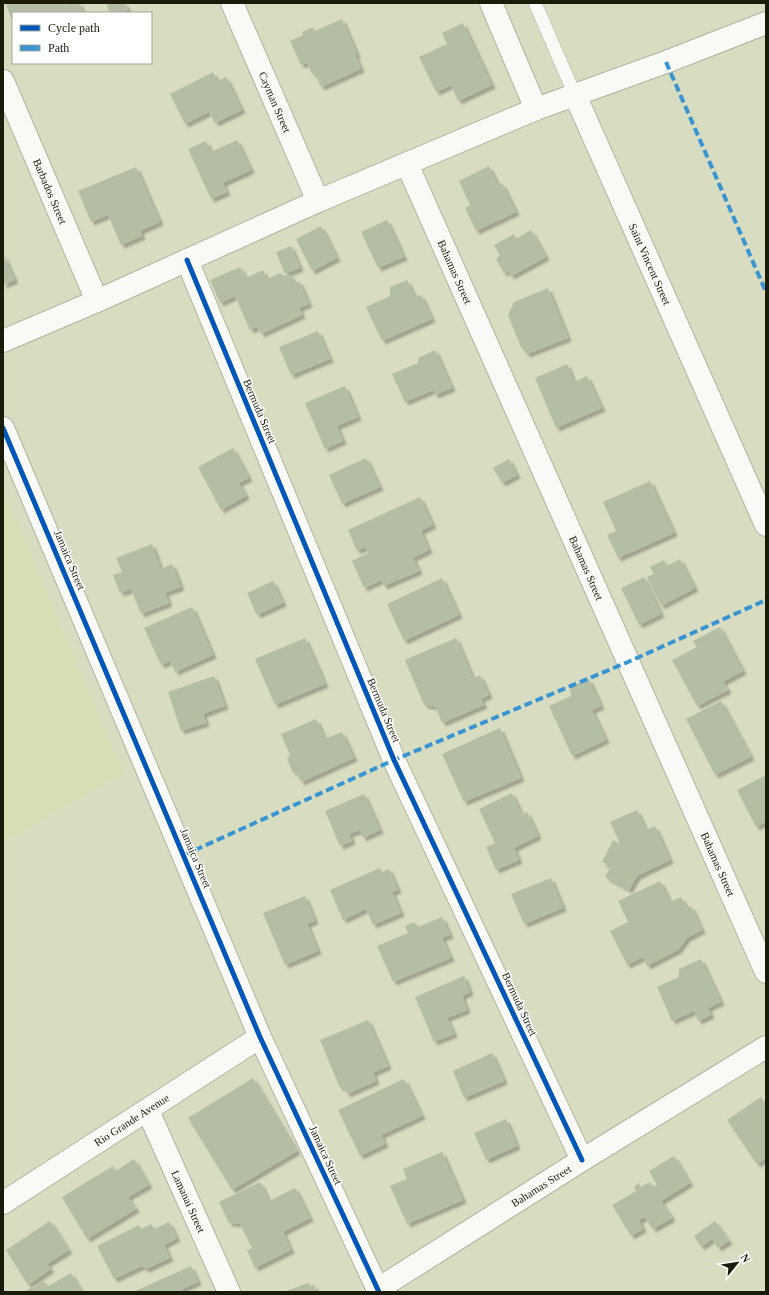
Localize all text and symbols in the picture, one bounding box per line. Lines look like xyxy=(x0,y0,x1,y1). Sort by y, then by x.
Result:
legend xyxy=(12,12,152,64)
text: Cycle path xyxy=(48,21,100,35)
text: Path xyxy=(48,41,69,55)
street label: Cayman Street xyxy=(257,70,294,134)
street label: Barbados Street xyxy=(31,157,69,226)
street label: Saint Vincent Street xyxy=(627,221,673,307)
street label: Bahamas Street xyxy=(435,238,474,306)
street label: Bermuda Street xyxy=(241,377,279,445)
street label: Jamaica Street xyxy=(52,528,88,592)
street label: Bahamas Street xyxy=(567,534,606,602)
street label: Bermuda Street xyxy=(365,676,403,744)
street label: Jamaica Street xyxy=(178,826,214,890)
street label: Bahamas Street xyxy=(699,830,737,898)
street label: Bermuda Street xyxy=(500,970,540,1038)
street label: Rio Grande Avenue xyxy=(92,1091,171,1149)
street label: Jamaica Street xyxy=(307,1124,345,1186)
street label: Bahamas Street xyxy=(509,1162,573,1209)
street label: Lamanai Street xyxy=(169,1168,208,1234)
north arrow xyxy=(717,1243,757,1283)
text: N xyxy=(738,1252,753,1264)

